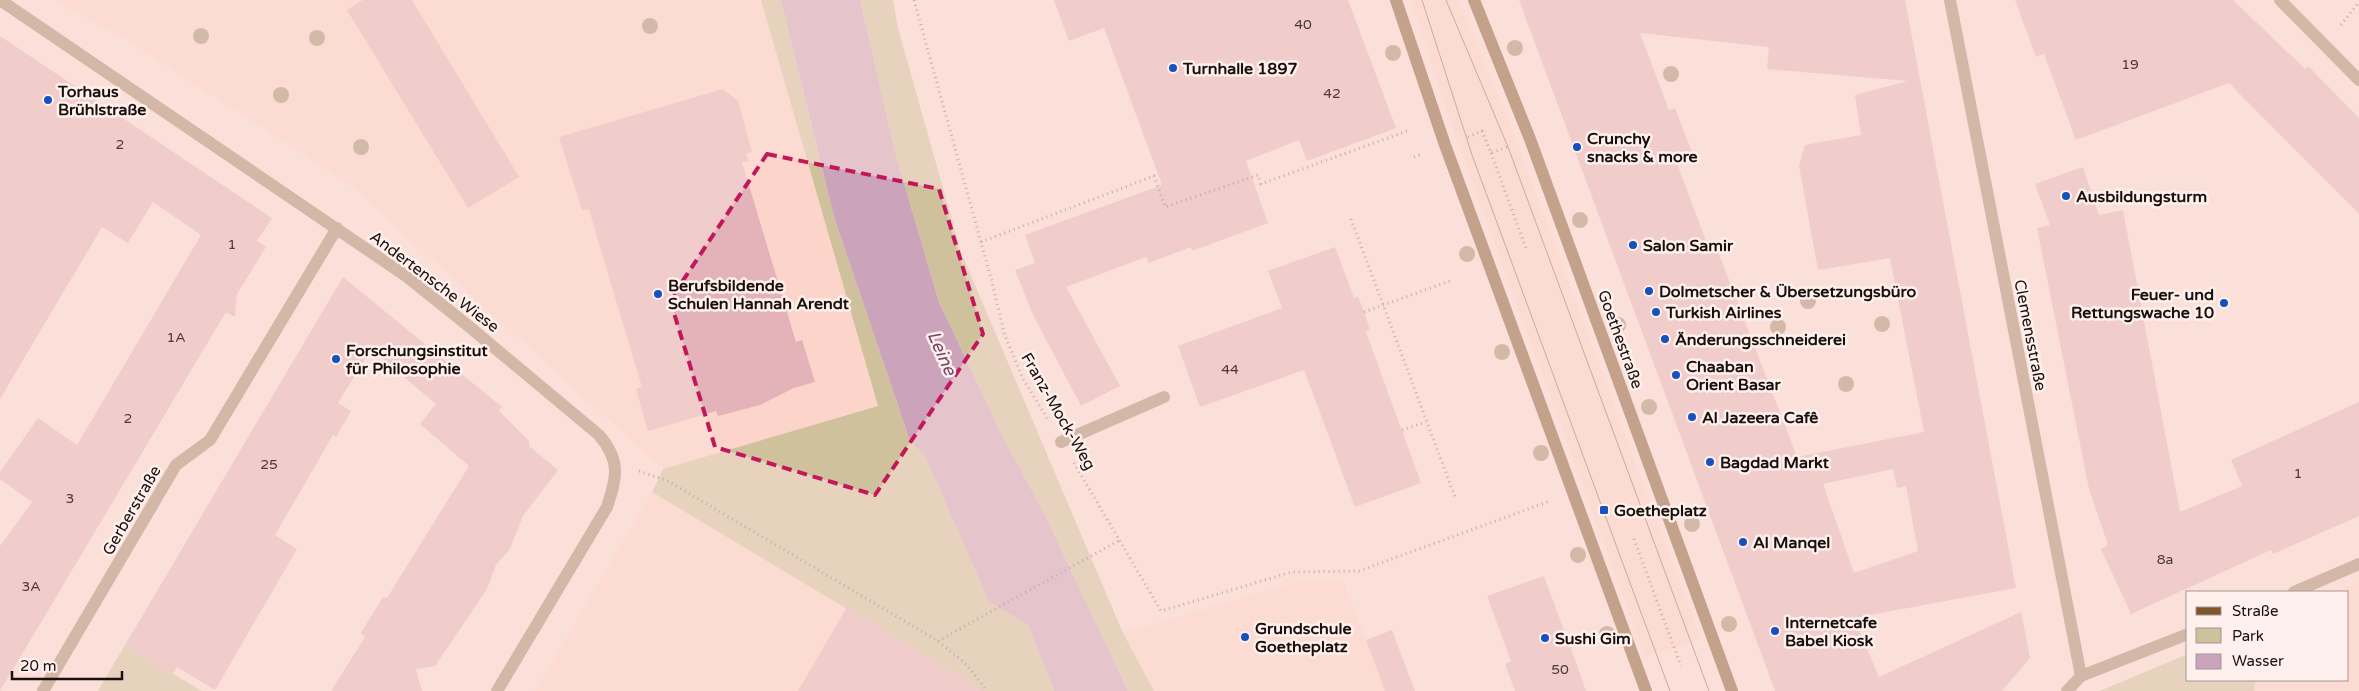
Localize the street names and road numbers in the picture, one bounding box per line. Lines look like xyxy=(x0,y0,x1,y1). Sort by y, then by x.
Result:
street label: Andertensche Wiese xyxy=(366,227,503,337)
street label: Clemensstraße xyxy=(2009,278,2051,393)
street label: Goethestraße xyxy=(1593,287,1647,391)
street label: Franz-Mock-Weg xyxy=(1016,349,1100,474)
street label: Gerberstraße xyxy=(98,462,166,559)

